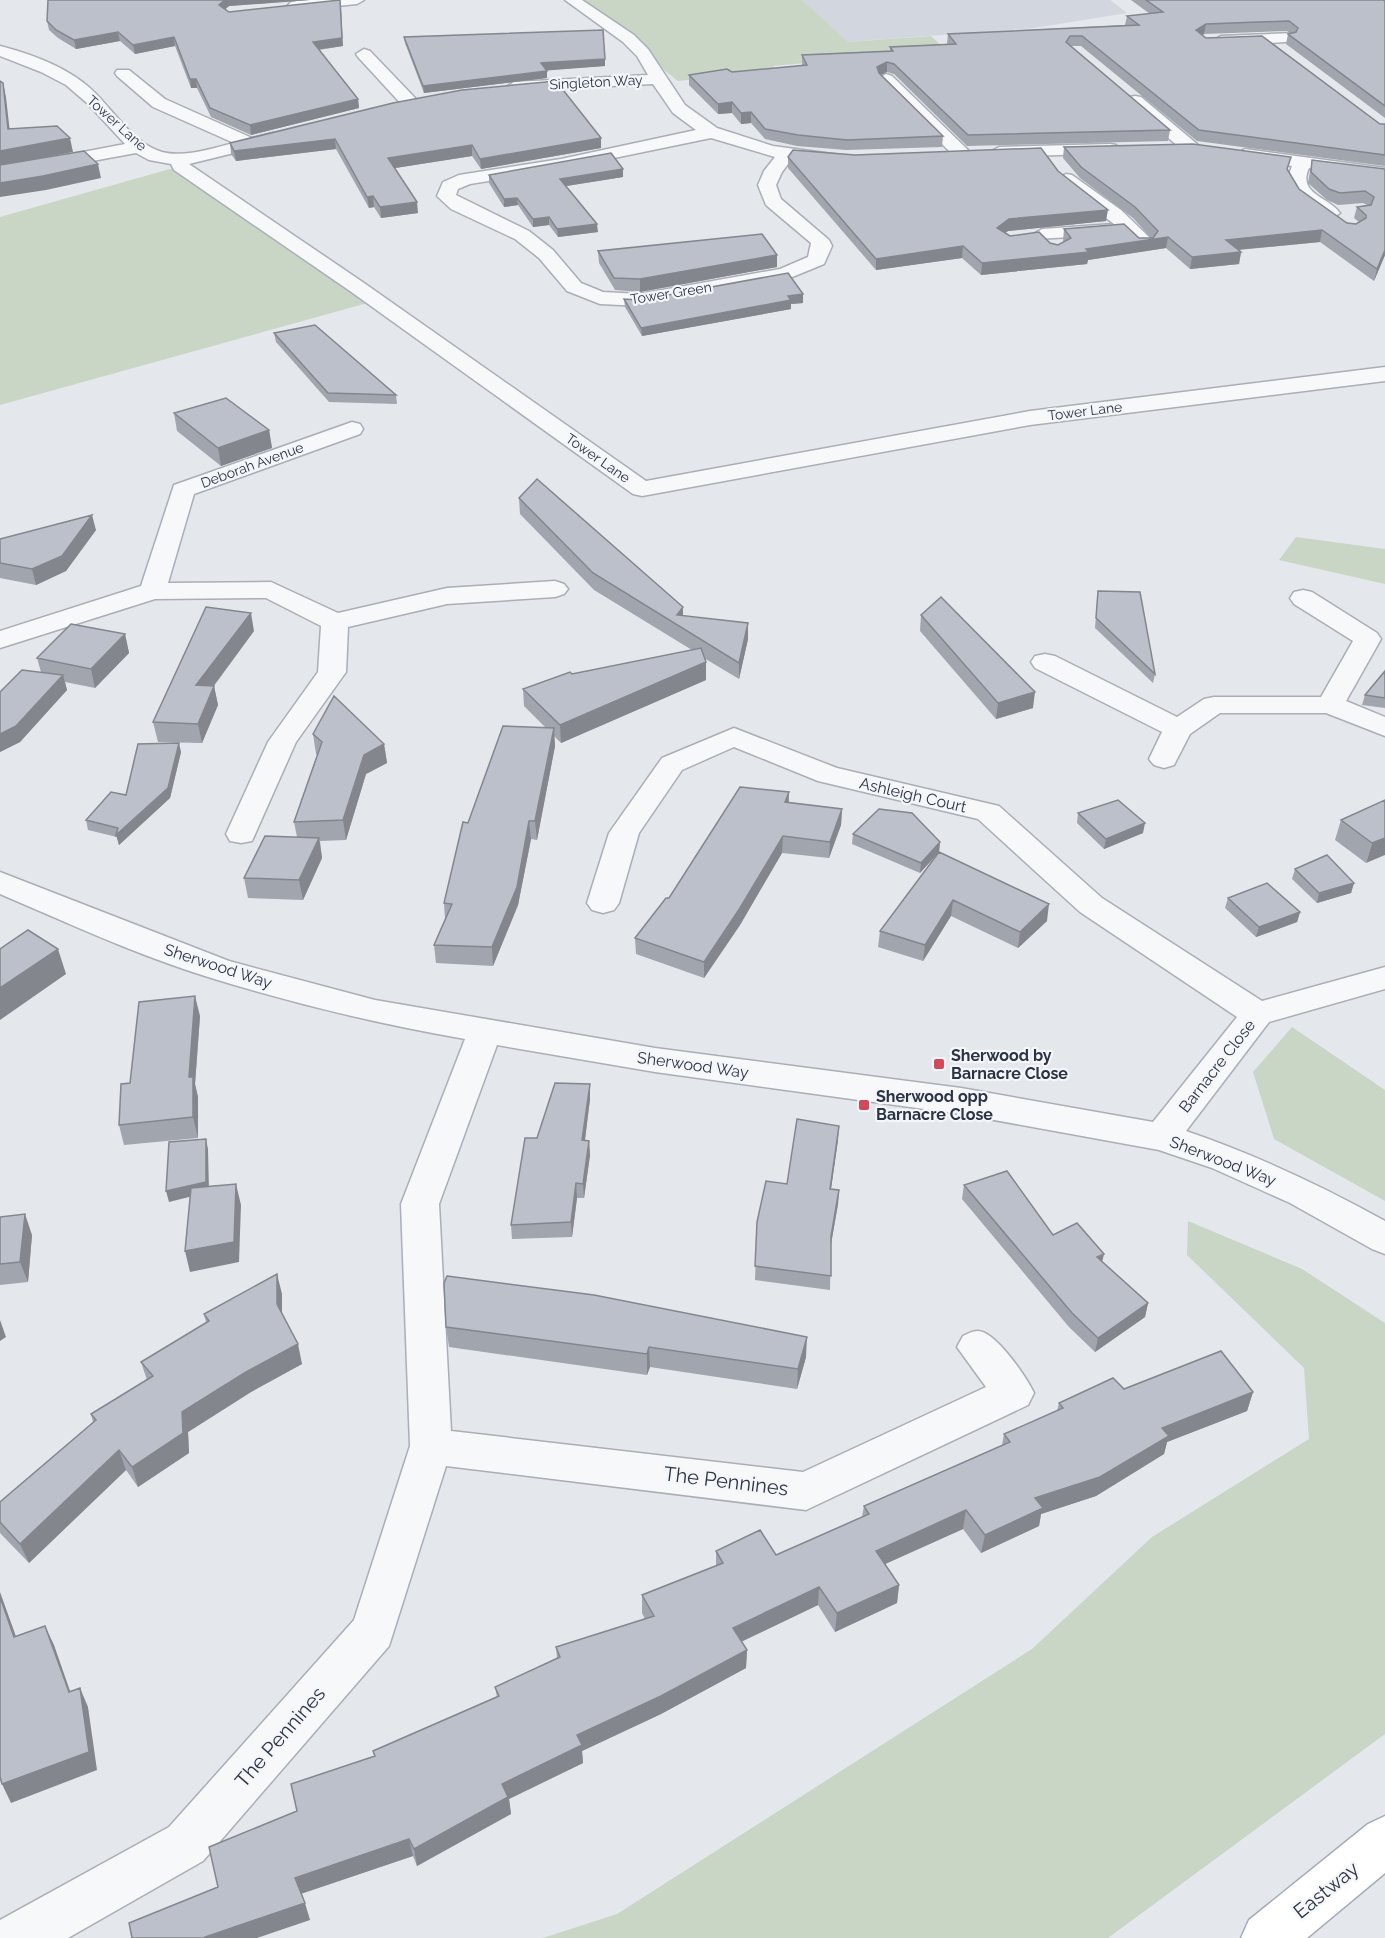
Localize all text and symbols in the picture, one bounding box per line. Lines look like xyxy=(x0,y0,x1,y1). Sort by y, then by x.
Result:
street label: Singleton Way xyxy=(549,72,643,92)
street label: Tower Lane xyxy=(84,92,150,154)
street label: Tower Green xyxy=(629,279,713,307)
street label: Tower Lane xyxy=(1047,399,1123,423)
street label: Tower Lane xyxy=(563,430,633,486)
street label: Deborah Avenue xyxy=(198,439,306,491)
street label: Ashleigh Court xyxy=(858,773,969,817)
street label: Sherwood Way xyxy=(162,940,275,992)
street label: Barnacre Close xyxy=(1175,1016,1259,1116)
place label: Sherwood by Barnacre Close xyxy=(951,1046,1068,1083)
street label: Sherwood Way xyxy=(636,1048,750,1082)
marker: Sherwood by Barnacre Close xyxy=(932,1057,946,1071)
place label: Sherwood opp Barnacre Close xyxy=(876,1087,993,1124)
marker: Sherwood opp Barnacre Close xyxy=(857,1098,871,1112)
street label: Sherwood Way xyxy=(1167,1132,1279,1190)
street label: The Pennines xyxy=(662,1461,790,1501)
street label: The Pennines xyxy=(230,1682,330,1792)
street label: Eastway xyxy=(1289,1856,1364,1923)

